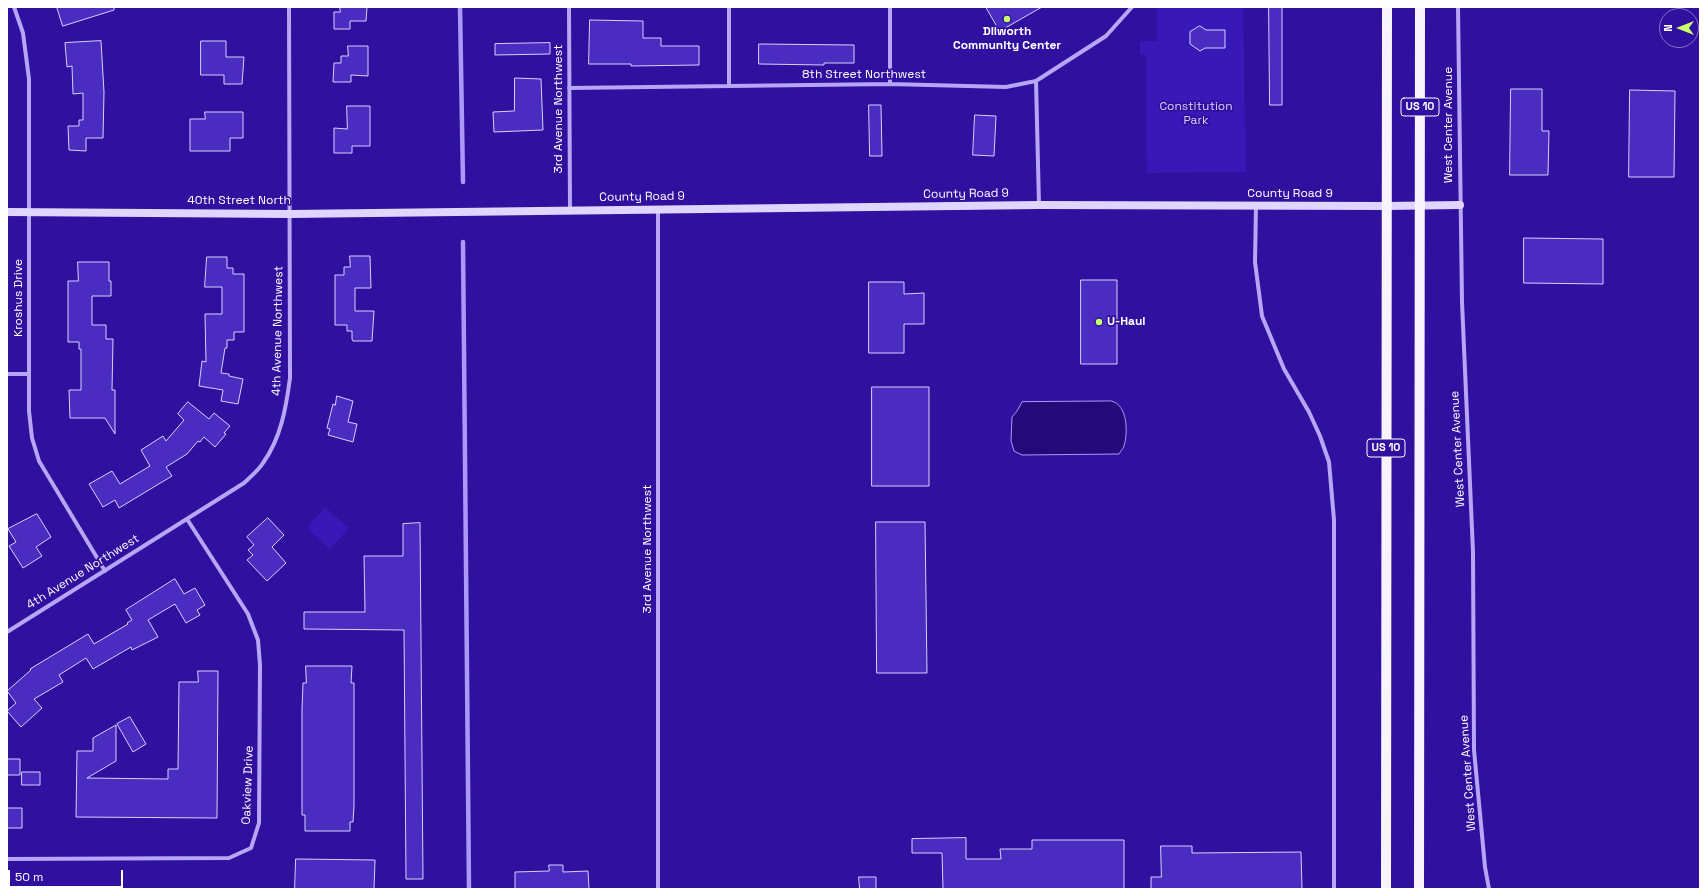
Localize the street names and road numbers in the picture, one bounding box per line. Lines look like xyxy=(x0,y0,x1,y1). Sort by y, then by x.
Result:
street label: 3rd Avenue Northwest xyxy=(552,45,566,173)
street label: West Center Avenue xyxy=(1442,67,1456,183)
street label: 8th Street Northwest xyxy=(802,68,926,82)
road number: US 10 xyxy=(1401,98,1439,116)
street label: County Road 9 xyxy=(923,186,1009,202)
street label: County Road 9 xyxy=(1247,187,1333,201)
street label: County Road 9 xyxy=(599,189,685,205)
street label: 40th Street North xyxy=(187,194,291,208)
street label: Kroshus Drive xyxy=(12,259,26,337)
street label: 4th Avenue Northwest xyxy=(270,266,286,396)
street label: West Center Avenue xyxy=(1448,390,1468,508)
road number: US 10 xyxy=(1367,439,1405,457)
street label: 3rd Avenue Northwest xyxy=(641,485,655,613)
street label: 4th Avenue Northwest xyxy=(24,531,142,613)
street label: West Center Avenue xyxy=(1457,714,1479,832)
street label: Oakview Drive xyxy=(239,745,257,825)

